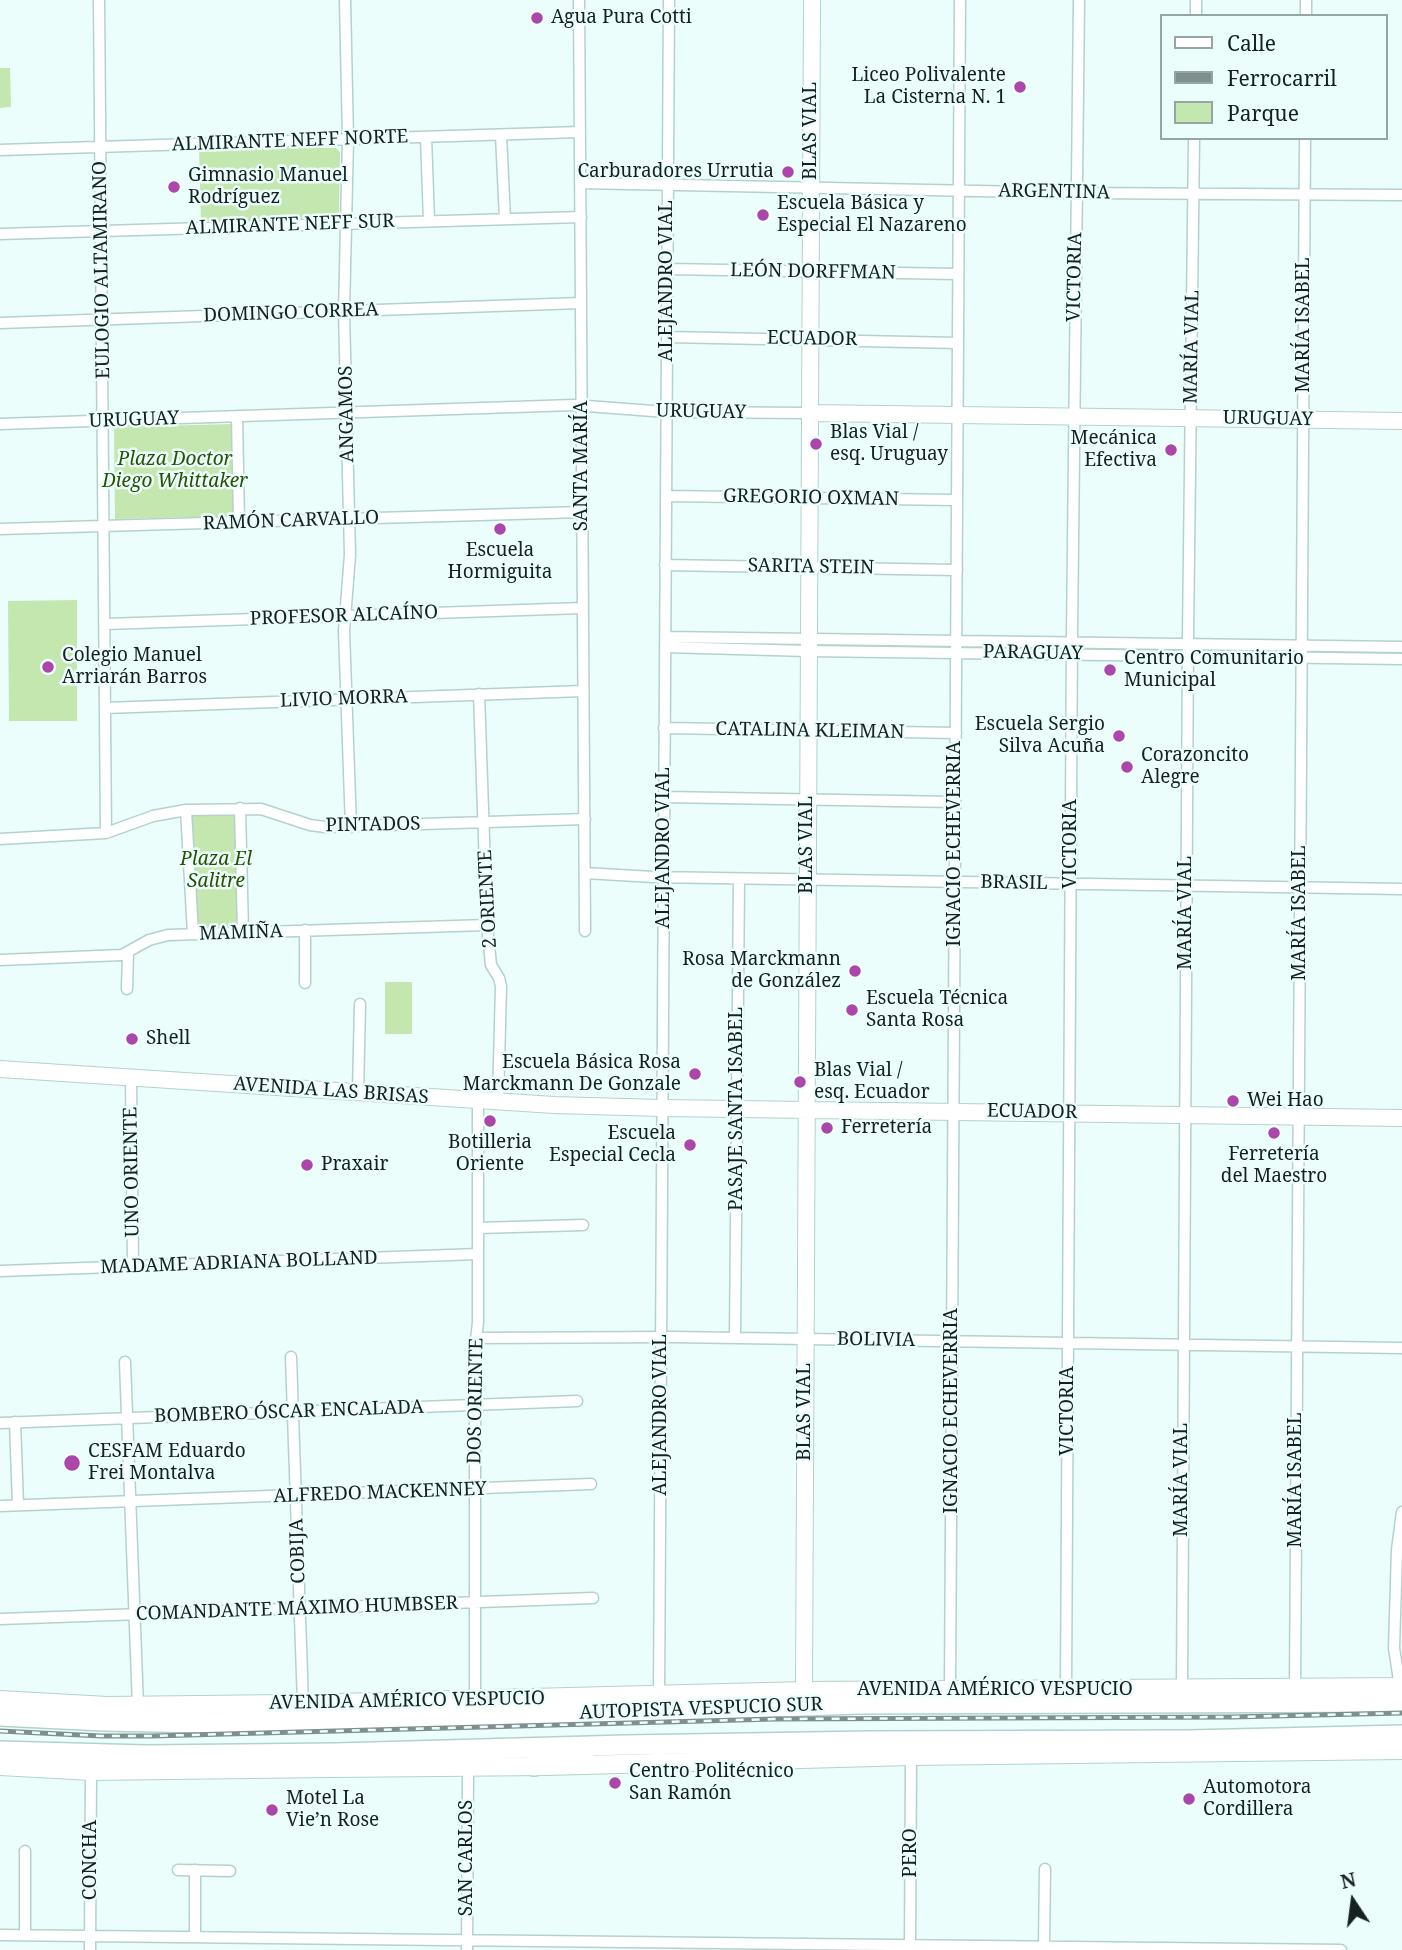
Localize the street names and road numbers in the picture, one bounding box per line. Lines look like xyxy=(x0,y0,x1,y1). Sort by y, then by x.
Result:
street label: BLAS VIAL xyxy=(800,82,822,180)
street label: ALMIRANTE NEFF NORTE xyxy=(171,125,409,157)
street label: EULOGIO ALTAMIRANO xyxy=(89,161,115,379)
street label: ARGENTINA xyxy=(998,180,1110,204)
street label: ALEJANDRO VIAL xyxy=(656,200,678,362)
street label: ALMIRANTE NEFF SUR xyxy=(185,210,395,240)
street label: VICTORIA xyxy=(1063,232,1087,322)
street label: MARÍA ISABEL xyxy=(1293,257,1315,393)
street label: LEÓN DORFFMAN xyxy=(730,259,896,285)
street label: MARÍA VIAL xyxy=(1180,290,1204,404)
street label: DOMINGO CORREA xyxy=(203,299,379,327)
street label: ECUADOR xyxy=(767,327,857,351)
street label: ANGAMOS xyxy=(335,365,359,463)
street label: URUGUAY xyxy=(656,400,746,424)
street label: SANTA MARÍA xyxy=(571,401,593,531)
street label: URUGUAY xyxy=(88,407,180,433)
street label: URUGUAY xyxy=(1223,407,1313,431)
street label: GREGORIO OXMAN xyxy=(723,485,899,511)
street label: RAMÓN CARVALLO xyxy=(202,507,380,535)
street label: SARITA STEIN xyxy=(748,554,874,580)
street label: PROFESOR ALCAÍNO xyxy=(249,601,439,631)
street label: PARAGUAY xyxy=(983,641,1083,665)
street label: LIVIO MORRA xyxy=(280,685,408,713)
street label: CATALINA KLEIMAN xyxy=(715,718,905,744)
street label: IGNACIO ECHEVERRIA xyxy=(944,741,966,947)
street label: ALEJANDRO VIAL xyxy=(653,767,675,929)
street label: BLAS VIAL xyxy=(796,796,818,894)
street label: VICTORIA xyxy=(1060,799,1082,889)
street label: PINTADOS xyxy=(325,813,421,837)
street label: MARÍA ISABEL xyxy=(1289,845,1311,981)
street label: 2 ORIENTE xyxy=(474,849,502,949)
street label: MARÍA VIAL xyxy=(1175,856,1197,970)
street label: BRASIL xyxy=(980,871,1048,895)
street label: MAMIÑA xyxy=(199,920,283,946)
street label: PASAJE SANTA ISABEL xyxy=(726,1007,748,1211)
street label: AVENIDA LAS BRISAS xyxy=(233,1073,429,1109)
street label: ECUADOR xyxy=(987,1100,1077,1124)
street label: UNO ORIENTE xyxy=(119,1107,145,1237)
street label: MADAME ADRIANA BOLLAND xyxy=(100,1247,378,1279)
street label: IGNACIO ECHEVERRIA xyxy=(941,1308,963,1514)
street label: BOLIVIA xyxy=(837,1328,915,1352)
street label: ALEJANDRO VIAL xyxy=(650,1334,672,1496)
street label: DOS ORIENTE xyxy=(463,1338,489,1464)
street label: BLAS VIAL xyxy=(794,1363,816,1461)
street label: VICTORIA xyxy=(1057,1366,1079,1456)
street label: BOMBERO ÓSCAR ENCALADA xyxy=(154,1396,424,1428)
street label: MARÍA ISABEL xyxy=(1285,1412,1307,1548)
street label: MARÍA VIAL xyxy=(1171,1423,1193,1537)
street label: ALFREDO MACKENNEY xyxy=(273,1478,487,1508)
street label: COBIJA xyxy=(285,1518,311,1584)
street label: COMANDANTE MÁXIMO HUMBSER xyxy=(136,1592,458,1626)
street label: AVENIDA AMÉRICO VESPUCIO xyxy=(857,1679,1133,1701)
street label: AVENIDA AMÉRICO VESPUCIO xyxy=(269,1687,545,1715)
street label: AUTOPISTA VESPUCIO SUR xyxy=(579,1693,823,1725)
street label: SAN CARLOS xyxy=(456,1800,478,1916)
street label: CONCHA xyxy=(80,1820,102,1900)
street label: PERO xyxy=(900,1828,922,1878)

